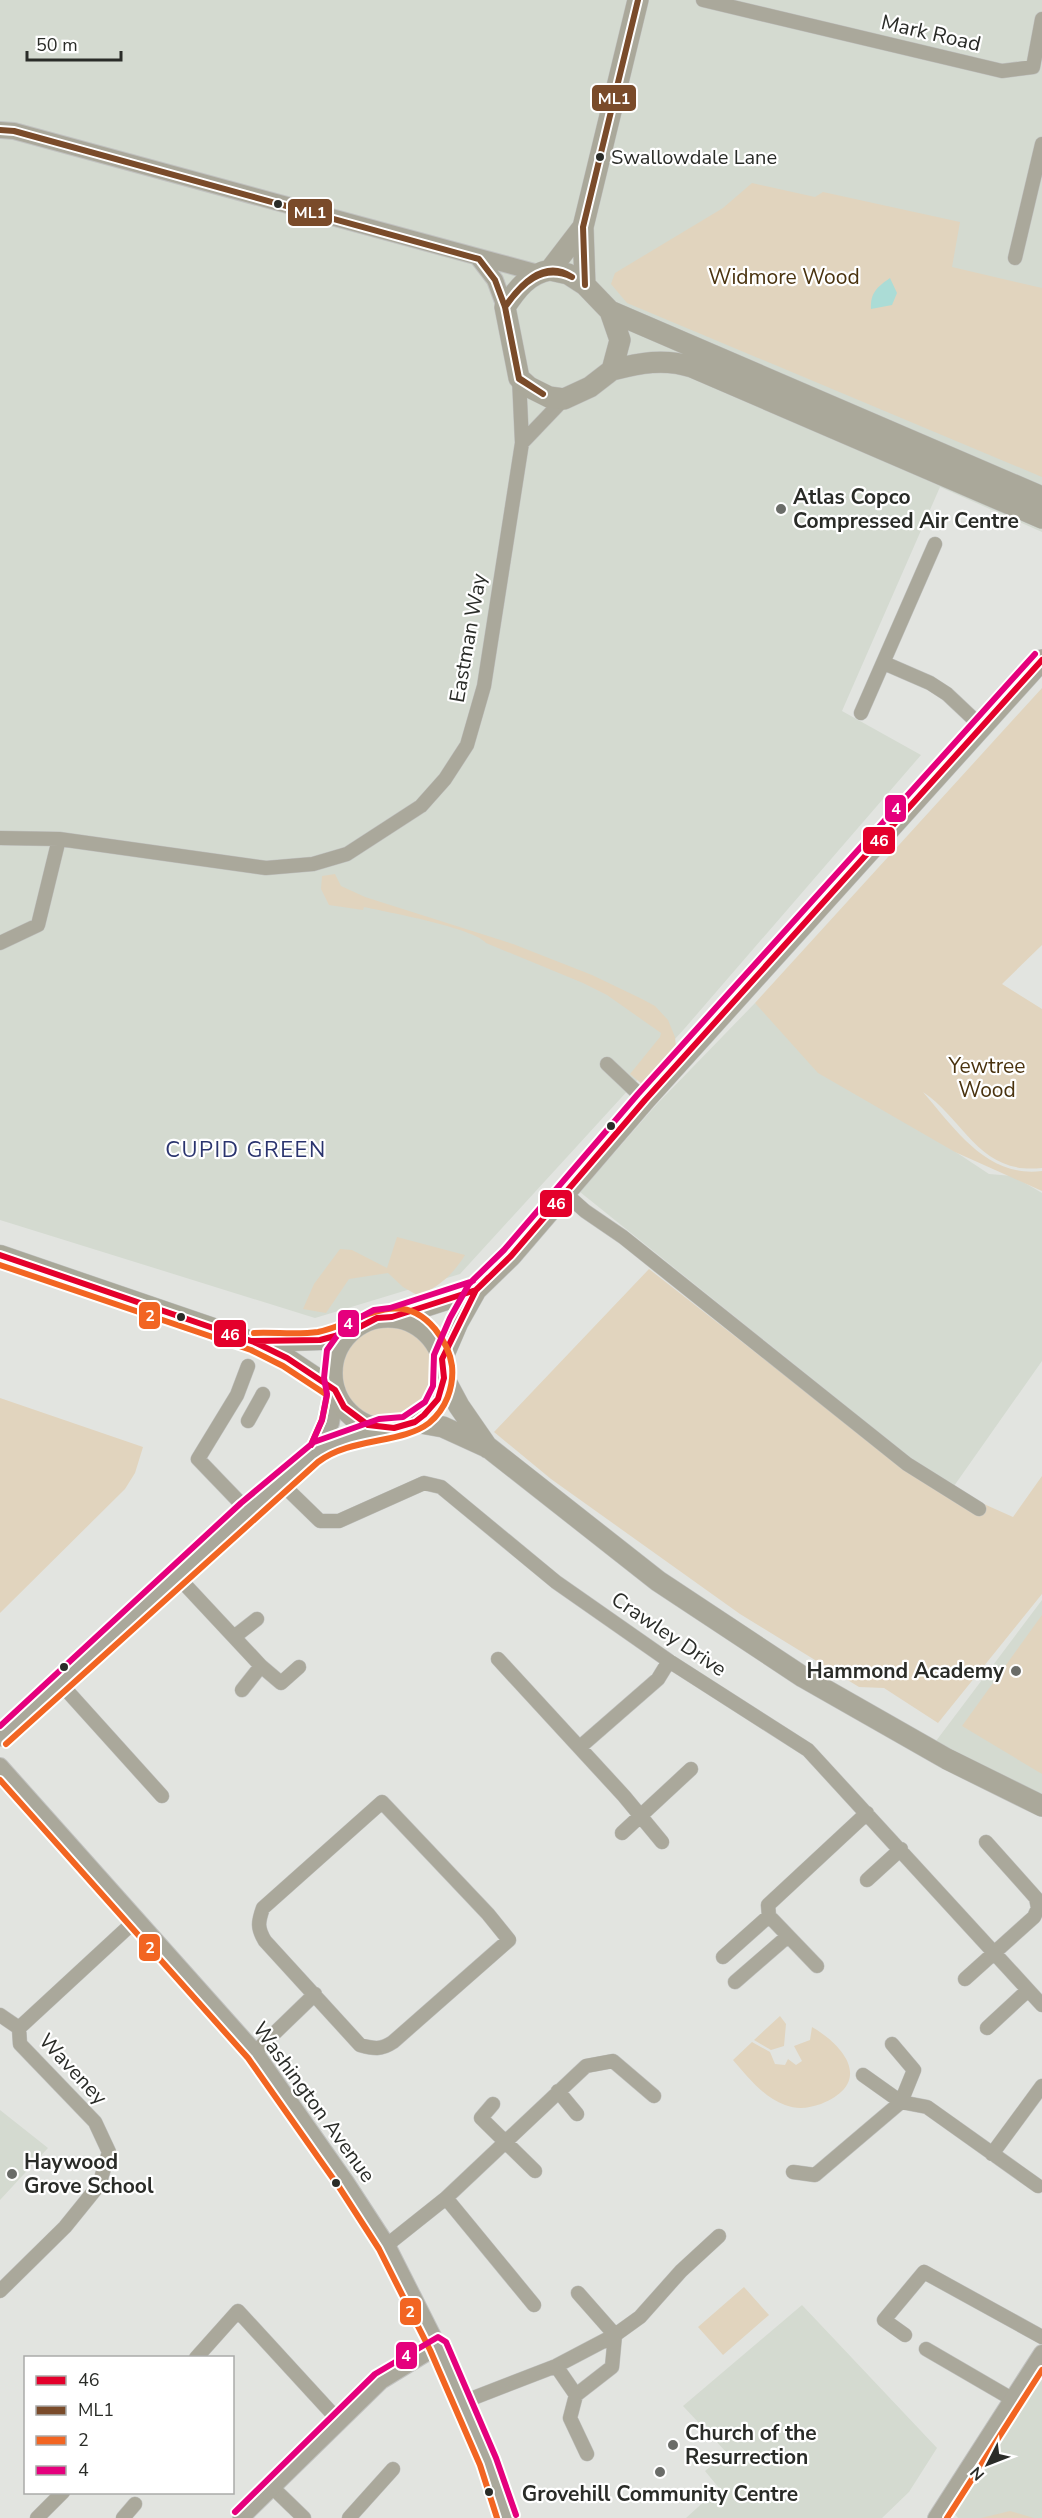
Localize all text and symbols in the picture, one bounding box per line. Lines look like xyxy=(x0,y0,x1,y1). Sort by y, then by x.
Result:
street label: Mark Road xyxy=(878,8,984,58)
scale bar xyxy=(27,24,122,62)
text: 50 m xyxy=(36,33,78,57)
line badge: ML1 xyxy=(591,84,637,112)
text: ML1 xyxy=(598,88,630,110)
place label: Swallowdale Lane xyxy=(611,144,777,171)
marker: Swallowdale Lane xyxy=(594,151,606,163)
unlabelled marker xyxy=(272,198,284,210)
line badge: ML1 xyxy=(287,198,333,227)
text: ML1 xyxy=(294,202,326,224)
park label: Widmore Wood xyxy=(708,263,860,291)
place label: Atlas Copco Compressed Air Centre xyxy=(793,483,1019,535)
marker: Atlas Copco Compressed Air Centre xyxy=(774,502,788,516)
street label: Eastman Way xyxy=(443,571,493,705)
line badge: 4 xyxy=(884,794,907,823)
text: 4 xyxy=(891,798,901,820)
line badge: 46 xyxy=(862,826,896,855)
text: 46 xyxy=(869,830,889,852)
park label: Yewtree Wood xyxy=(948,1052,1025,1104)
unlabelled marker xyxy=(605,1120,617,1132)
district label: CUPID GREEN xyxy=(165,1135,327,1165)
line badge: 46 xyxy=(539,1189,573,1218)
text: 46 xyxy=(546,1193,566,1215)
line badge: 2 xyxy=(138,1301,161,1330)
text: 2 xyxy=(145,1305,155,1327)
line badge: 4 xyxy=(337,1309,360,1338)
unlabelled marker xyxy=(175,1311,187,1323)
text: 4 xyxy=(343,1313,353,1335)
line badge: 46 xyxy=(213,1319,247,1348)
text: 46 xyxy=(220,1324,240,1346)
street label: Crawley Drive xyxy=(606,1585,732,1683)
place label: Hammond Academy xyxy=(807,1657,1005,1685)
unlabelled marker xyxy=(58,1661,70,1673)
marker: Hammond Academy xyxy=(1009,1664,1023,1678)
line badge: 2 xyxy=(138,1933,161,1962)
text: 2 xyxy=(145,1937,155,1959)
street label: Washington Avenue xyxy=(246,2016,382,2188)
street label: Waveney xyxy=(33,2027,114,2111)
place label: Haywood Grove School xyxy=(24,2148,154,2200)
marker: Haywood Grove School xyxy=(5,2167,19,2181)
unlabelled marker xyxy=(330,2177,342,2189)
line badge: 2 xyxy=(399,2297,422,2326)
text: 2 xyxy=(405,2301,415,2323)
line badge: 4 xyxy=(395,2341,418,2370)
text: 4 xyxy=(401,2345,411,2367)
legend xyxy=(24,2356,234,2494)
text: 46 xyxy=(78,2368,100,2392)
text: ML1 xyxy=(78,2398,114,2422)
place label: Church of the Resurrection xyxy=(685,2419,817,2471)
text: 2 xyxy=(78,2428,89,2452)
north arrow xyxy=(958,2434,1018,2494)
marker: Church of the Resurrection xyxy=(666,2438,680,2452)
text: 4 xyxy=(78,2458,89,2482)
text: N xyxy=(965,2462,990,2485)
marker: Grovehill Community Centre xyxy=(653,2465,667,2479)
place label: Grovehill Community Centre xyxy=(522,2480,798,2508)
unlabelled marker xyxy=(483,2486,495,2498)

